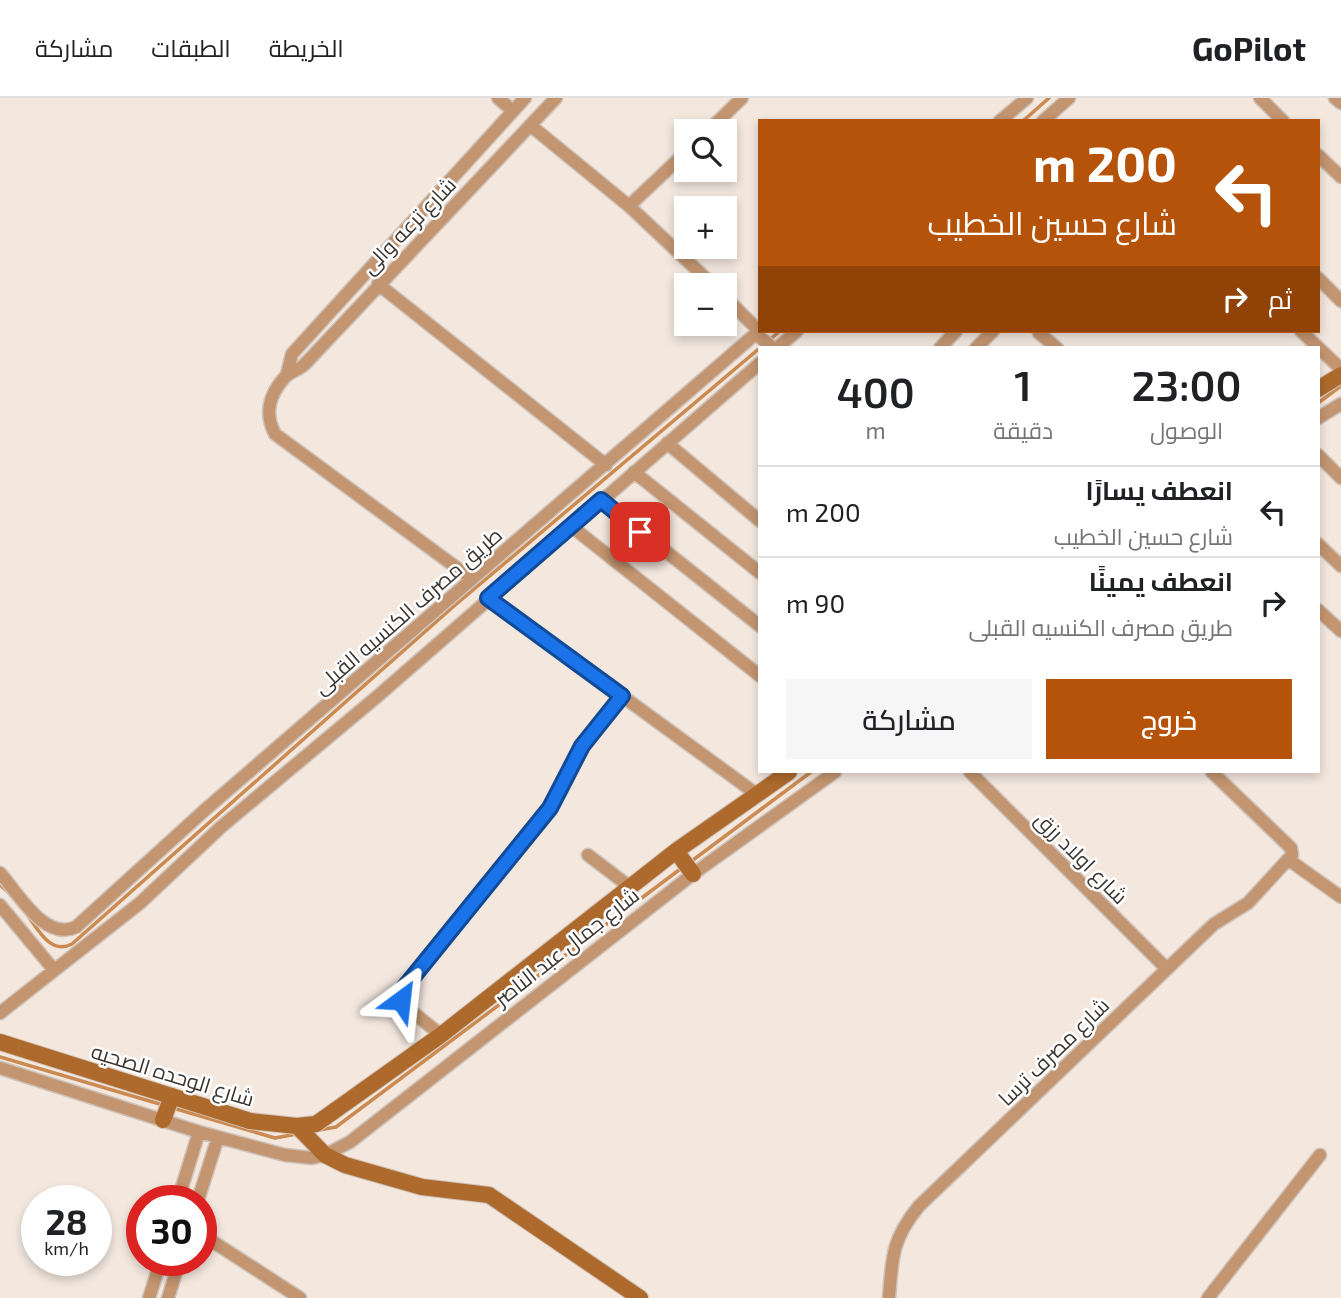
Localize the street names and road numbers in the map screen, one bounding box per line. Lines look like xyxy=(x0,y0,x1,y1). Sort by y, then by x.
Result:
street label: شارع ترعه والى xyxy=(356,171,463,281)
street label: طريق مصرف الكنسيه القبلى xyxy=(308,521,508,700)
street label: شارع اولاد رزق xyxy=(1029,806,1133,910)
street label: شارع جمال عبد الناصر xyxy=(488,882,645,1013)
street label: شارع مصرف ترسا xyxy=(992,992,1116,1112)
street label: شارع الوحده الصحيه xyxy=(88,1037,257,1114)

